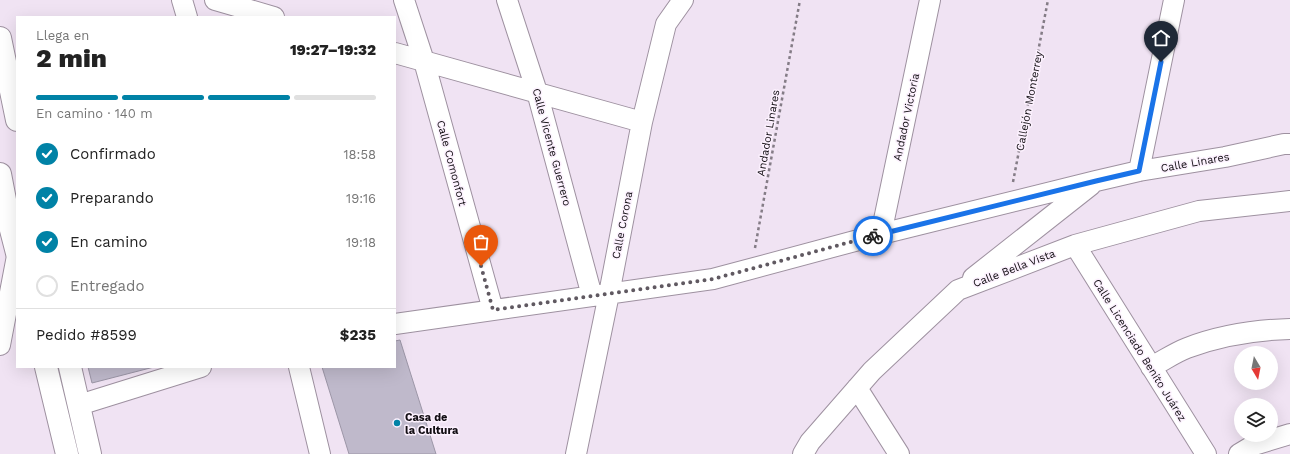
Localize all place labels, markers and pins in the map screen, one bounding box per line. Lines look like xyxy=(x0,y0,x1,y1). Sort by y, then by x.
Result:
pin xyxy=(1144,21,1178,62)
pin xyxy=(464,225,498,266)
place label: Casa de la Cultura xyxy=(405,411,459,437)
marker: Casa de la Cultura xyxy=(392,418,402,428)

